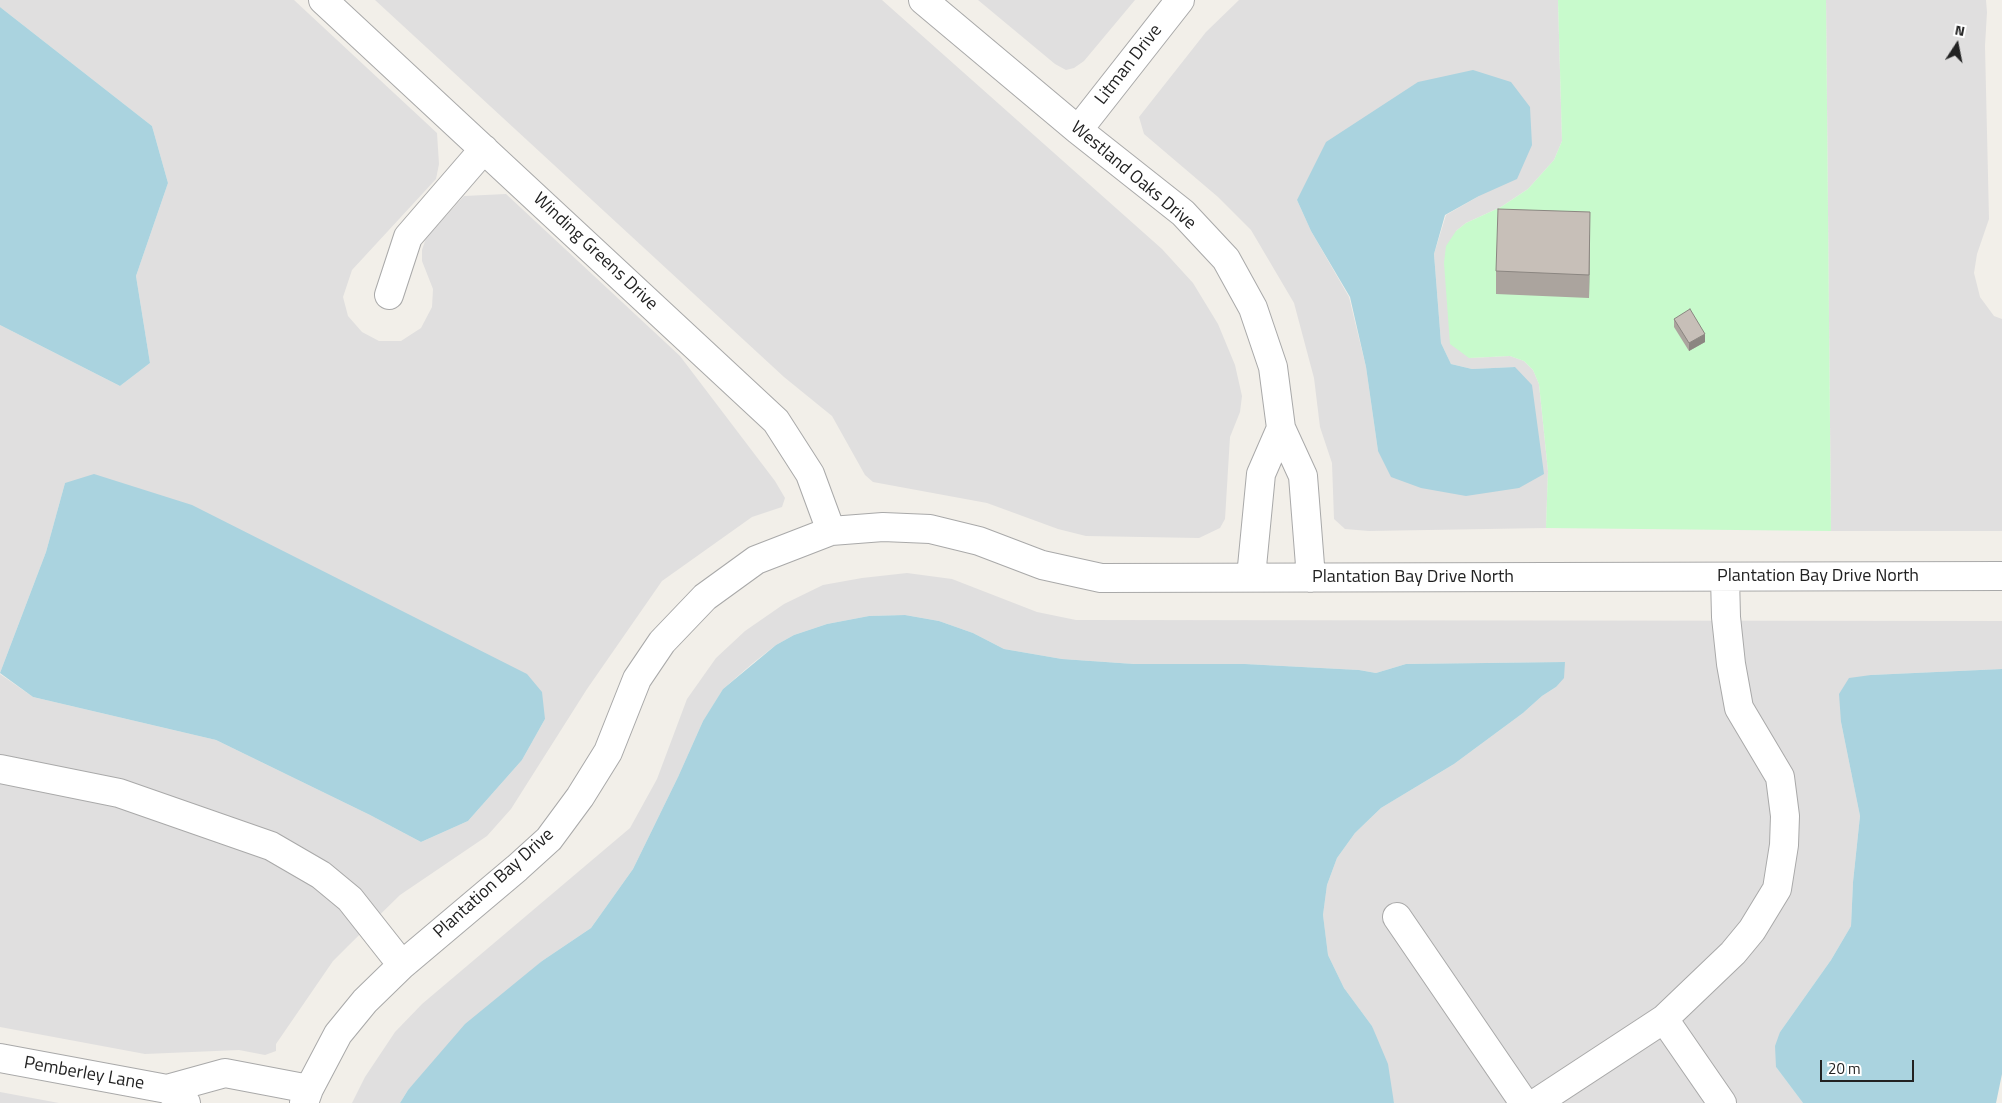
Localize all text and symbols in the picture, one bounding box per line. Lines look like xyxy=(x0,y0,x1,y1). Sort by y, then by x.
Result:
text: N xyxy=(1953,19,1967,41)
north arrow xyxy=(1932,20,1982,70)
street label: Litman Drive xyxy=(1091,21,1167,109)
street label: Westland Oaks Drive xyxy=(1066,117,1200,235)
street label: Winding Greens Drive xyxy=(528,189,662,315)
street label: Plantation Bay Drive North xyxy=(1717,566,1919,588)
street label: Plantation Bay Drive North xyxy=(1312,567,1514,589)
street label: Plantation Bay Drive xyxy=(429,824,559,944)
scale bar xyxy=(1822,1050,1916,1082)
street label: Pemberley Lane xyxy=(22,1053,146,1095)
text: 20 m xyxy=(1828,1057,1861,1080)

